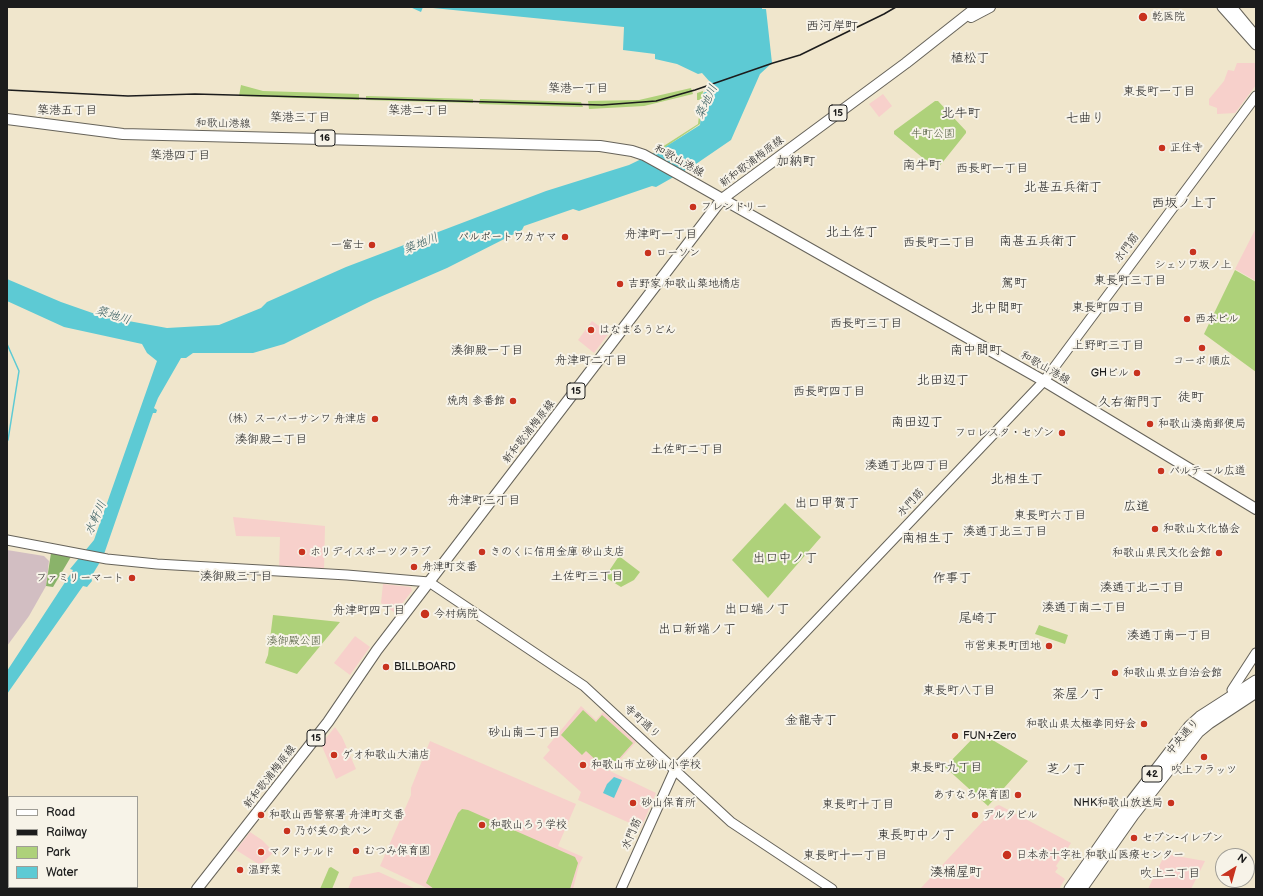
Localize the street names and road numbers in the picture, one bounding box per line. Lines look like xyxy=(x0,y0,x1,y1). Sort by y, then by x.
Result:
road number: 15 xyxy=(829,105,847,121)
street label: 和歌山港線 xyxy=(195,117,251,131)
road number: 16 xyxy=(315,130,335,146)
street label: 新和歌浦梅原線 xyxy=(717,134,787,190)
street label: 和歌山港線 xyxy=(652,142,706,180)
street label: 水門筋 xyxy=(1112,231,1142,265)
street label: 和歌山港線 xyxy=(1018,349,1072,387)
road number: 15 xyxy=(567,383,585,399)
street label: 新和歌浦梅原線 xyxy=(500,398,558,466)
street label: 水門筋 xyxy=(895,486,927,520)
street label: 寺町通り xyxy=(621,702,663,742)
street label: 中央通り xyxy=(1164,716,1202,758)
road number: 15 xyxy=(307,730,325,746)
street label: 新和歌浦梅原線 xyxy=(241,743,299,811)
road number: 42 xyxy=(1142,766,1162,782)
street label: 水門筋 xyxy=(619,816,645,852)

